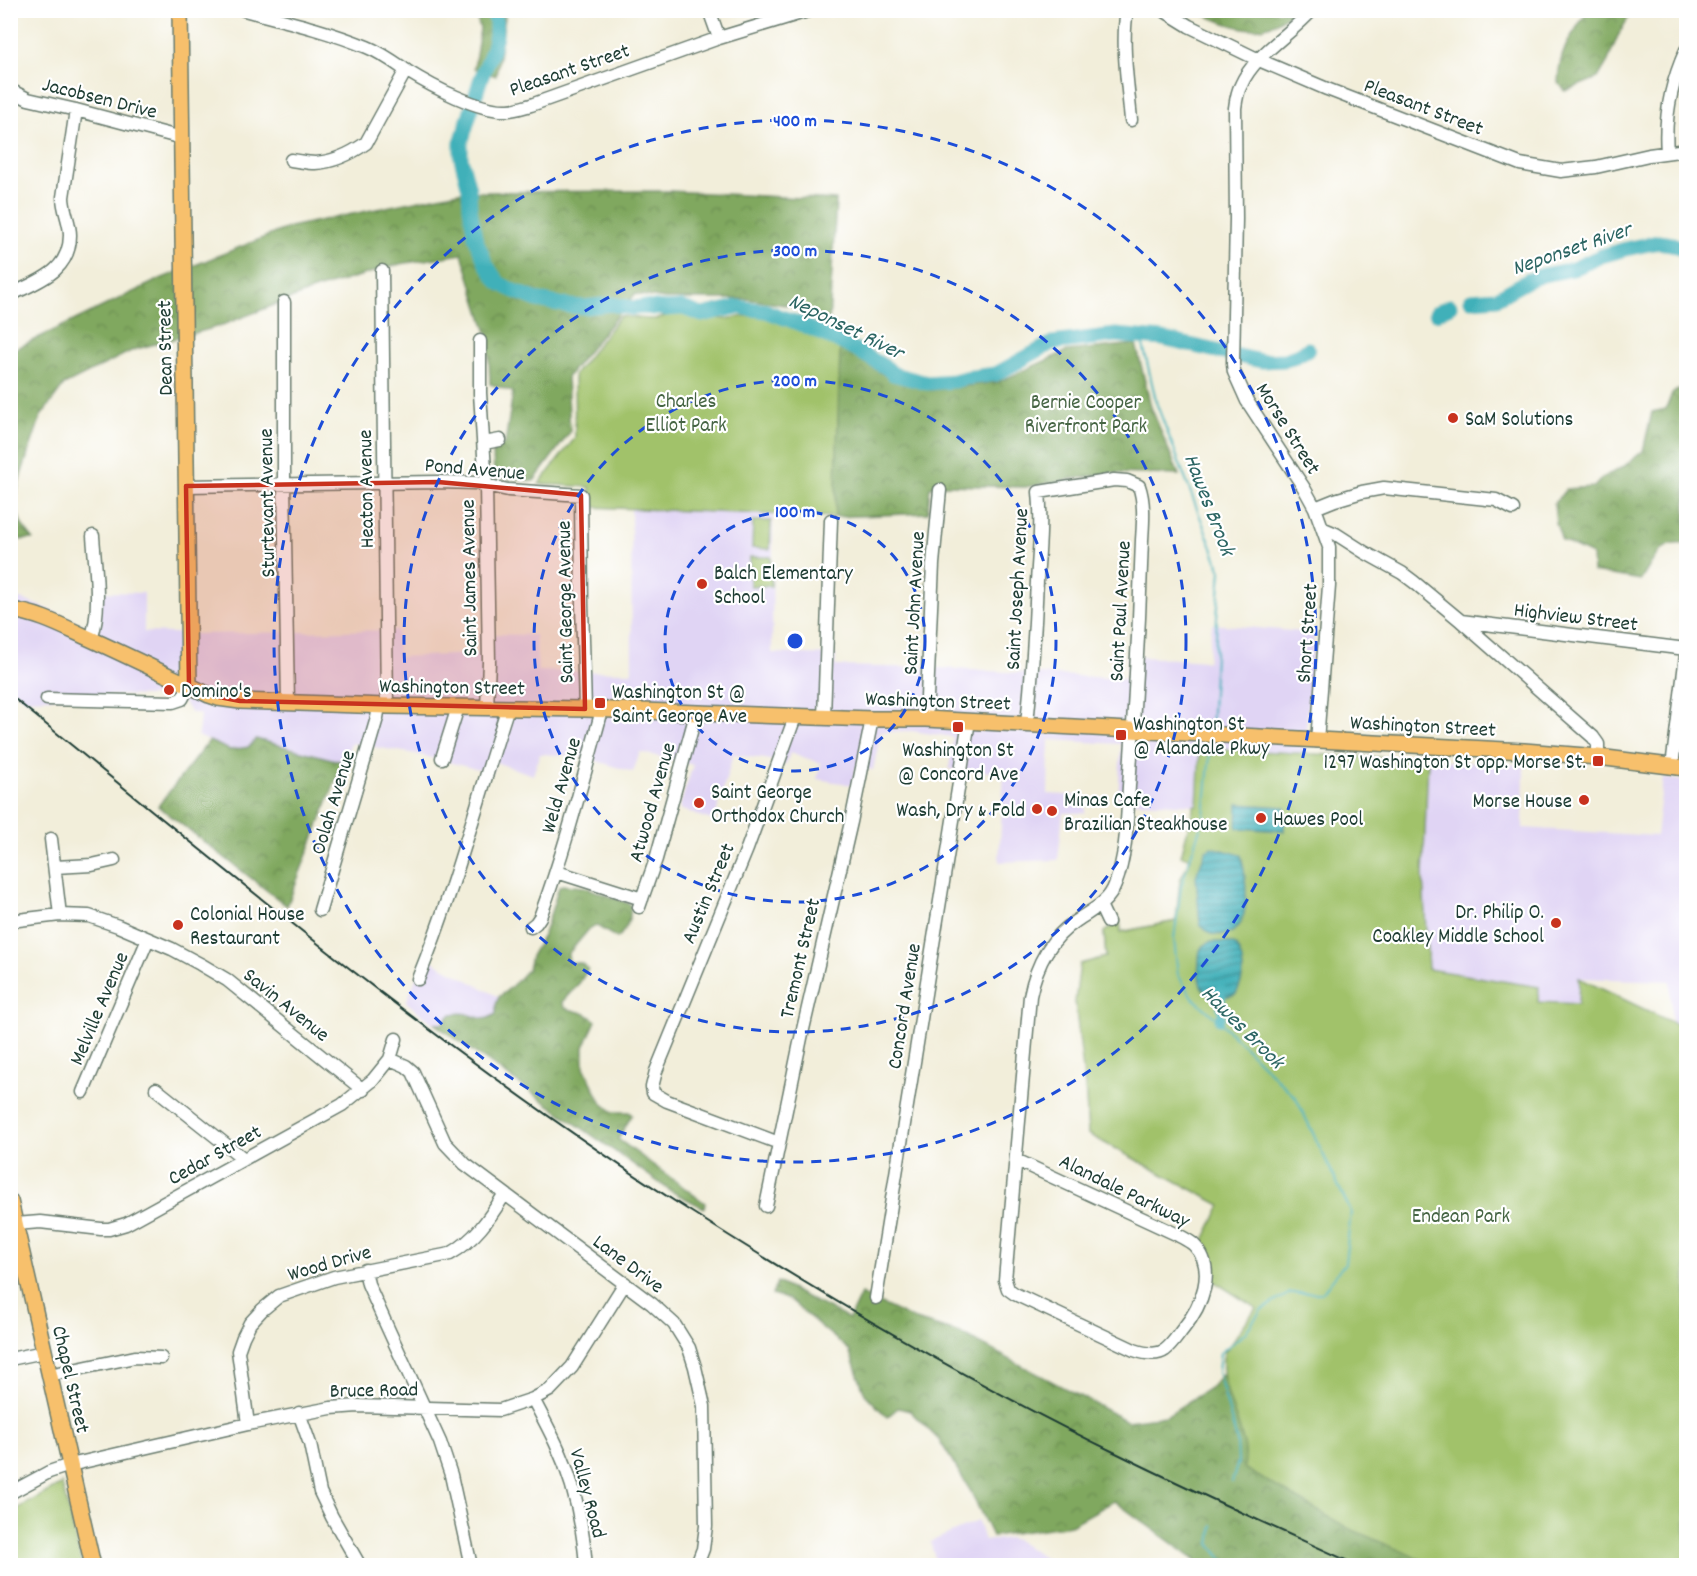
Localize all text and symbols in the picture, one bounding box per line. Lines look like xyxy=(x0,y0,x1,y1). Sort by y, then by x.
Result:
street label: Pleasant Street xyxy=(506,37,634,106)
street label: Jacobsen Drive xyxy=(39,71,160,129)
street label: Pleasant Street xyxy=(1359,72,1487,145)
text: 400 m xyxy=(773,110,817,135)
water label: Neponset River xyxy=(1508,214,1639,285)
text: 300 m xyxy=(773,240,817,265)
water label: Neponset River xyxy=(783,287,911,371)
street label: Dean Street xyxy=(151,300,183,396)
text: 200 m xyxy=(773,370,817,395)
street label: Morse Street xyxy=(1246,378,1327,482)
park label: Charles Elliot Park xyxy=(645,388,727,442)
park label: Bernie Cooper Riverfront Park xyxy=(1025,389,1147,443)
place label: SaM Solutions xyxy=(1465,406,1573,436)
marker: SaM Solutions xyxy=(1446,411,1460,425)
street label: Sturtevant Avenue xyxy=(253,428,285,578)
street label: Heaton Avenue xyxy=(352,429,384,549)
water label: Hawes Brook xyxy=(1174,450,1242,563)
street label: Pond Avenue xyxy=(423,452,526,490)
street label: Saint James Avenue xyxy=(455,499,487,657)
text: 100 m xyxy=(775,501,815,526)
street label: Saint Joseph Avenue xyxy=(1000,508,1038,671)
street label: Saint George Avenue xyxy=(551,520,583,684)
street label: Saint John Avenue xyxy=(897,531,935,676)
street label: Saint Paul Avenue xyxy=(1103,540,1141,682)
place label: Balch Elementary School xyxy=(714,560,853,614)
marker: Balch Elementary School xyxy=(695,577,709,591)
street label: Short Street xyxy=(1291,582,1327,684)
street label: Highview Street xyxy=(1512,596,1640,641)
centre of rings xyxy=(785,631,805,651)
street label: Washington Street xyxy=(379,673,525,705)
place label: Domino's xyxy=(181,678,251,708)
place label: Washington St @ Saint George Ave xyxy=(612,679,747,733)
marker: Domino's xyxy=(162,683,176,697)
street label: Washington Street xyxy=(865,685,1011,721)
marker: Washington St @ Saint George Ave xyxy=(593,696,607,710)
street label: Washington Street xyxy=(1349,709,1497,747)
place label: Washington St @ Alandale Pkwy xyxy=(1133,711,1270,765)
marker: Washington St @ Concord Ave xyxy=(951,720,965,734)
marker: Washington St @ Alandale Pkwy xyxy=(1114,728,1128,742)
street label: Weld Avenue xyxy=(535,734,591,837)
place label: Washington St @ Concord Ave xyxy=(898,737,1018,791)
street label: Atwood Avenue xyxy=(622,739,685,866)
street label: Oolah Avenue xyxy=(305,747,365,859)
place label: 1297 Washington St opp. Morse St. xyxy=(1323,749,1586,779)
marker: 1297 Washington St opp. Morse St. xyxy=(1591,754,1605,768)
place label: Saint George Orthodox Church xyxy=(711,779,844,833)
place label: Minas Cafe Brazilian Steakhouse xyxy=(1064,787,1227,841)
place label: Morse House xyxy=(1472,788,1572,818)
marker: Morse House xyxy=(1577,793,1591,807)
marker: Saint George Orthodox Church xyxy=(692,796,706,810)
place label: Wash, Dry & Fold xyxy=(896,797,1025,827)
marker: Wash, Dry & Fold xyxy=(1030,802,1044,816)
marker: Minas Cafe Brazilian Steakhouse xyxy=(1045,804,1059,818)
place label: Hawes Pool xyxy=(1273,806,1363,836)
marker: Hawes Pool xyxy=(1254,811,1268,825)
street label: Austin Street xyxy=(675,839,744,949)
street label: Tremont Street xyxy=(774,895,830,1022)
place label: Dr. Philip O. Coakley Middle School xyxy=(1372,899,1544,953)
place label: Colonial House Restaurant xyxy=(190,901,305,955)
marker: Dr. Philip O. Coakley Middle School xyxy=(1549,916,1563,930)
marker: Colonial House Restaurant xyxy=(171,918,185,932)
street label: Concord Avenue xyxy=(881,941,931,1072)
street label: Melville Avenue xyxy=(63,948,138,1071)
street label: Savin Avenue xyxy=(235,962,335,1051)
water label: Hawes Brook xyxy=(1193,980,1292,1079)
street label: Cedar Street xyxy=(163,1118,268,1195)
street label: Alandale Parkway xyxy=(1053,1148,1195,1238)
park label: Endean Park xyxy=(1412,1203,1510,1233)
street label: Lane Drive xyxy=(585,1229,669,1302)
street label: Wood Drive xyxy=(284,1239,375,1291)
street label: Chapel Street xyxy=(42,1323,96,1437)
street label: Bruce Road xyxy=(330,1376,419,1408)
street label: Valley Road xyxy=(560,1446,612,1542)

